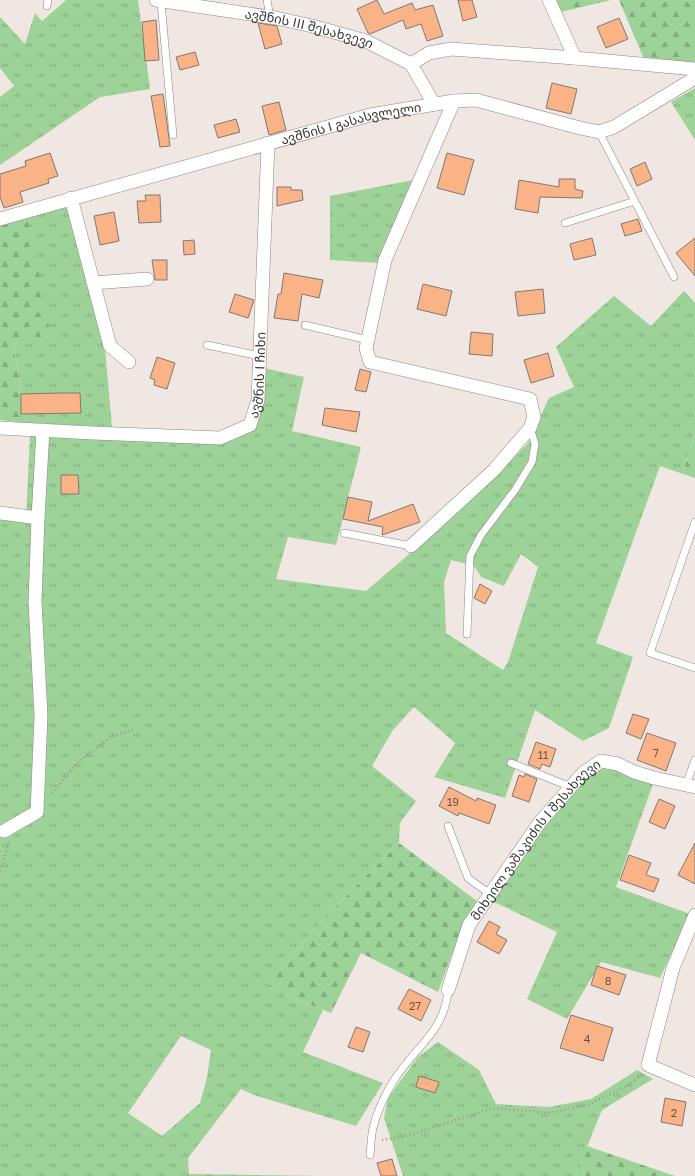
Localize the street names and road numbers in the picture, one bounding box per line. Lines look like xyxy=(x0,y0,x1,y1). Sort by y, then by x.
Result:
street label: ავშნის III შესახვევი xyxy=(244,5,377,52)
street label: ავშნის I გასასვლელი xyxy=(279,99,422,148)
street label: ავშნის I ჩიხი xyxy=(245,332,269,420)
street label: მიხეილ ვაშაკიძის I შესახვევი xyxy=(467,756,603,923)

